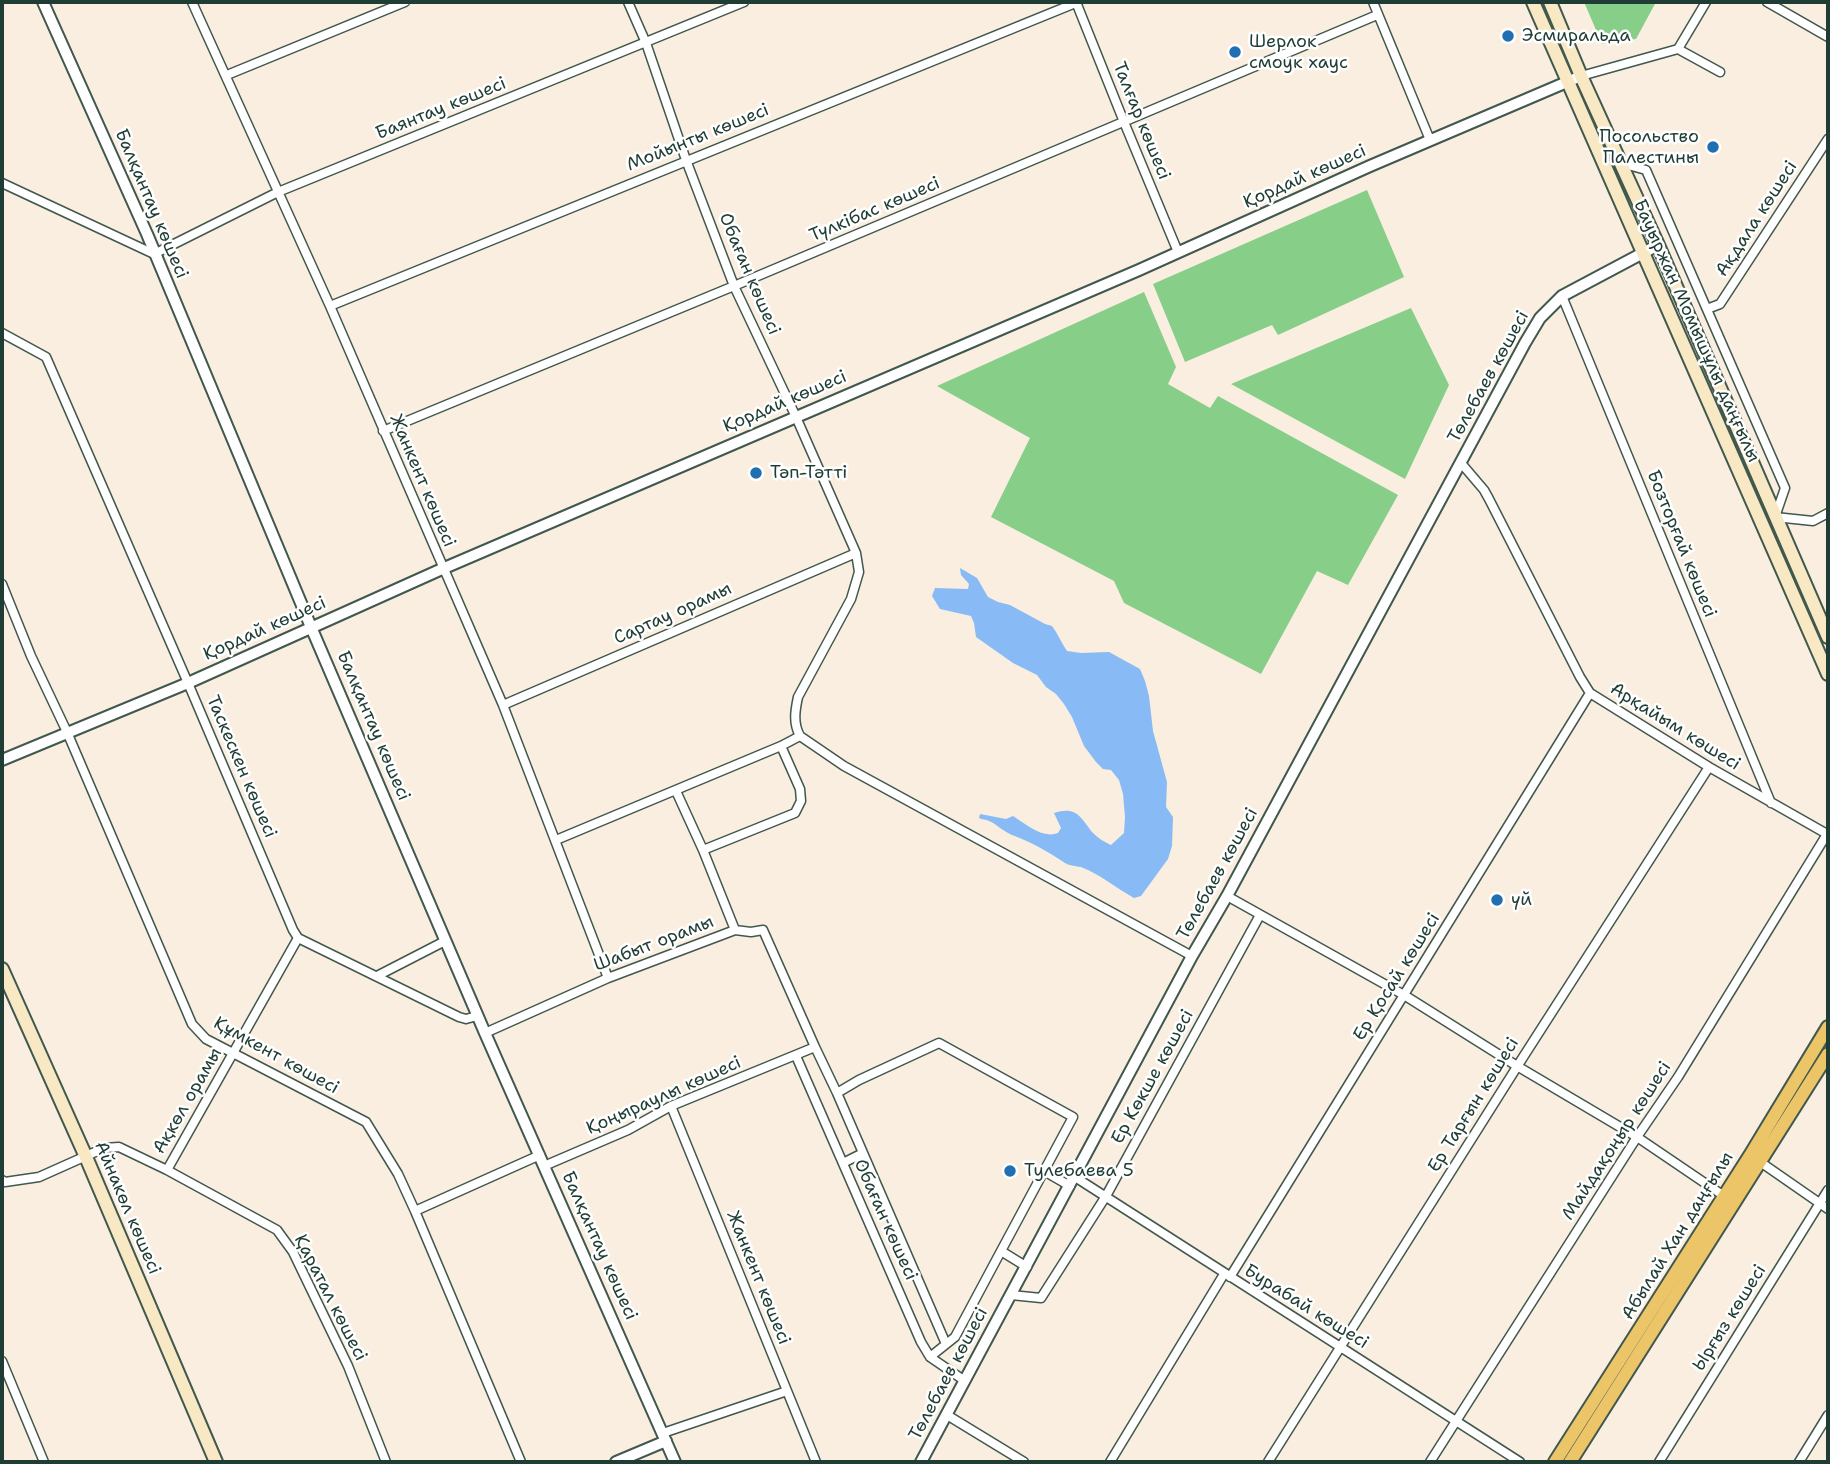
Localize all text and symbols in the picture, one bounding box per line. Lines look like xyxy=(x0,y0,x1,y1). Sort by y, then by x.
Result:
place label: Эсмиральда xyxy=(1522,25,1631,47)
marker: Эсмиральда xyxy=(1500,28,1516,44)
place label: Шерлок смоук хаус xyxy=(1249,31,1348,74)
marker: Шерлок смоук хаус xyxy=(1227,44,1243,60)
street label: Талғар көшесі xyxy=(1108,59,1174,183)
street label: Баянтау көшесі xyxy=(373,73,509,145)
street label: Мойынты көшесі xyxy=(624,100,772,176)
street label: Балқантау көшесі xyxy=(110,126,192,282)
place label: Посольство Палестины xyxy=(1600,126,1699,168)
marker: Посольство Палестины xyxy=(1705,139,1721,155)
street label: Қордай көшесі xyxy=(1240,140,1370,214)
street label: Ақдала көшесі xyxy=(1712,157,1802,281)
street label: Түлкібас көшесі xyxy=(807,173,943,247)
street label: Бауыржан Момышұлы даңғылы xyxy=(1628,196,1764,466)
street label: Обаған көшесі xyxy=(714,210,784,338)
street label: Төлебаев көшесі xyxy=(1444,307,1534,447)
street label: Қордай көшесі xyxy=(720,366,850,438)
street label: Жанкент көшесі xyxy=(384,411,460,551)
place label: Тәп-Тәтті xyxy=(770,462,847,484)
marker: Тәп-Тәтті xyxy=(748,465,764,481)
street label: Бозторғай көшесі xyxy=(1642,467,1720,621)
street label: Сартау орамы xyxy=(611,578,735,650)
street label: Қордай көшесі xyxy=(200,592,330,666)
street label: Балқантау көшесі xyxy=(332,648,414,804)
street label: Арқайым көшесі xyxy=(1606,678,1744,776)
street label: Таскескен көшесі xyxy=(201,693,281,841)
street label: Төлебаев көшесі xyxy=(1173,804,1263,944)
place label: үй xyxy=(1511,889,1532,911)
marker: үй xyxy=(1489,892,1505,908)
street label: Ер Қосай көшесі xyxy=(1349,909,1445,1045)
street label: Шабыт орамы xyxy=(591,911,717,977)
street label: Ер Көкше көшесі xyxy=(1107,1006,1199,1148)
street label: Құмкент көшесі xyxy=(209,1013,343,1099)
street label: Ер Тарғын көшесі xyxy=(1424,1034,1524,1176)
street label: Ақкөл орамы xyxy=(149,1044,227,1158)
street label: Қоңыраулы көшесі xyxy=(583,1052,745,1140)
street label: Майдақоңыр көшесі xyxy=(1558,1058,1676,1224)
street label: Айнакөл көшесі xyxy=(89,1138,165,1278)
street label: Абылай Хан даңғылы xyxy=(1618,1148,1738,1324)
street label: Обаған көшесі xyxy=(849,1156,921,1284)
place label: Тулебаева 5 xyxy=(1024,1160,1134,1182)
marker: Тулебаева 5 xyxy=(1002,1163,1018,1179)
street label: Балқантау көшесі xyxy=(556,1168,642,1324)
street label: Жанкент көшесі xyxy=(721,1208,795,1348)
street label: Қаратал көшесі xyxy=(289,1231,371,1365)
street label: Бурабай көшесі xyxy=(1240,1260,1372,1354)
street label: Ырғыз көшесі xyxy=(1689,1261,1771,1375)
street label: Төлебаев көшесі xyxy=(905,1304,993,1444)

